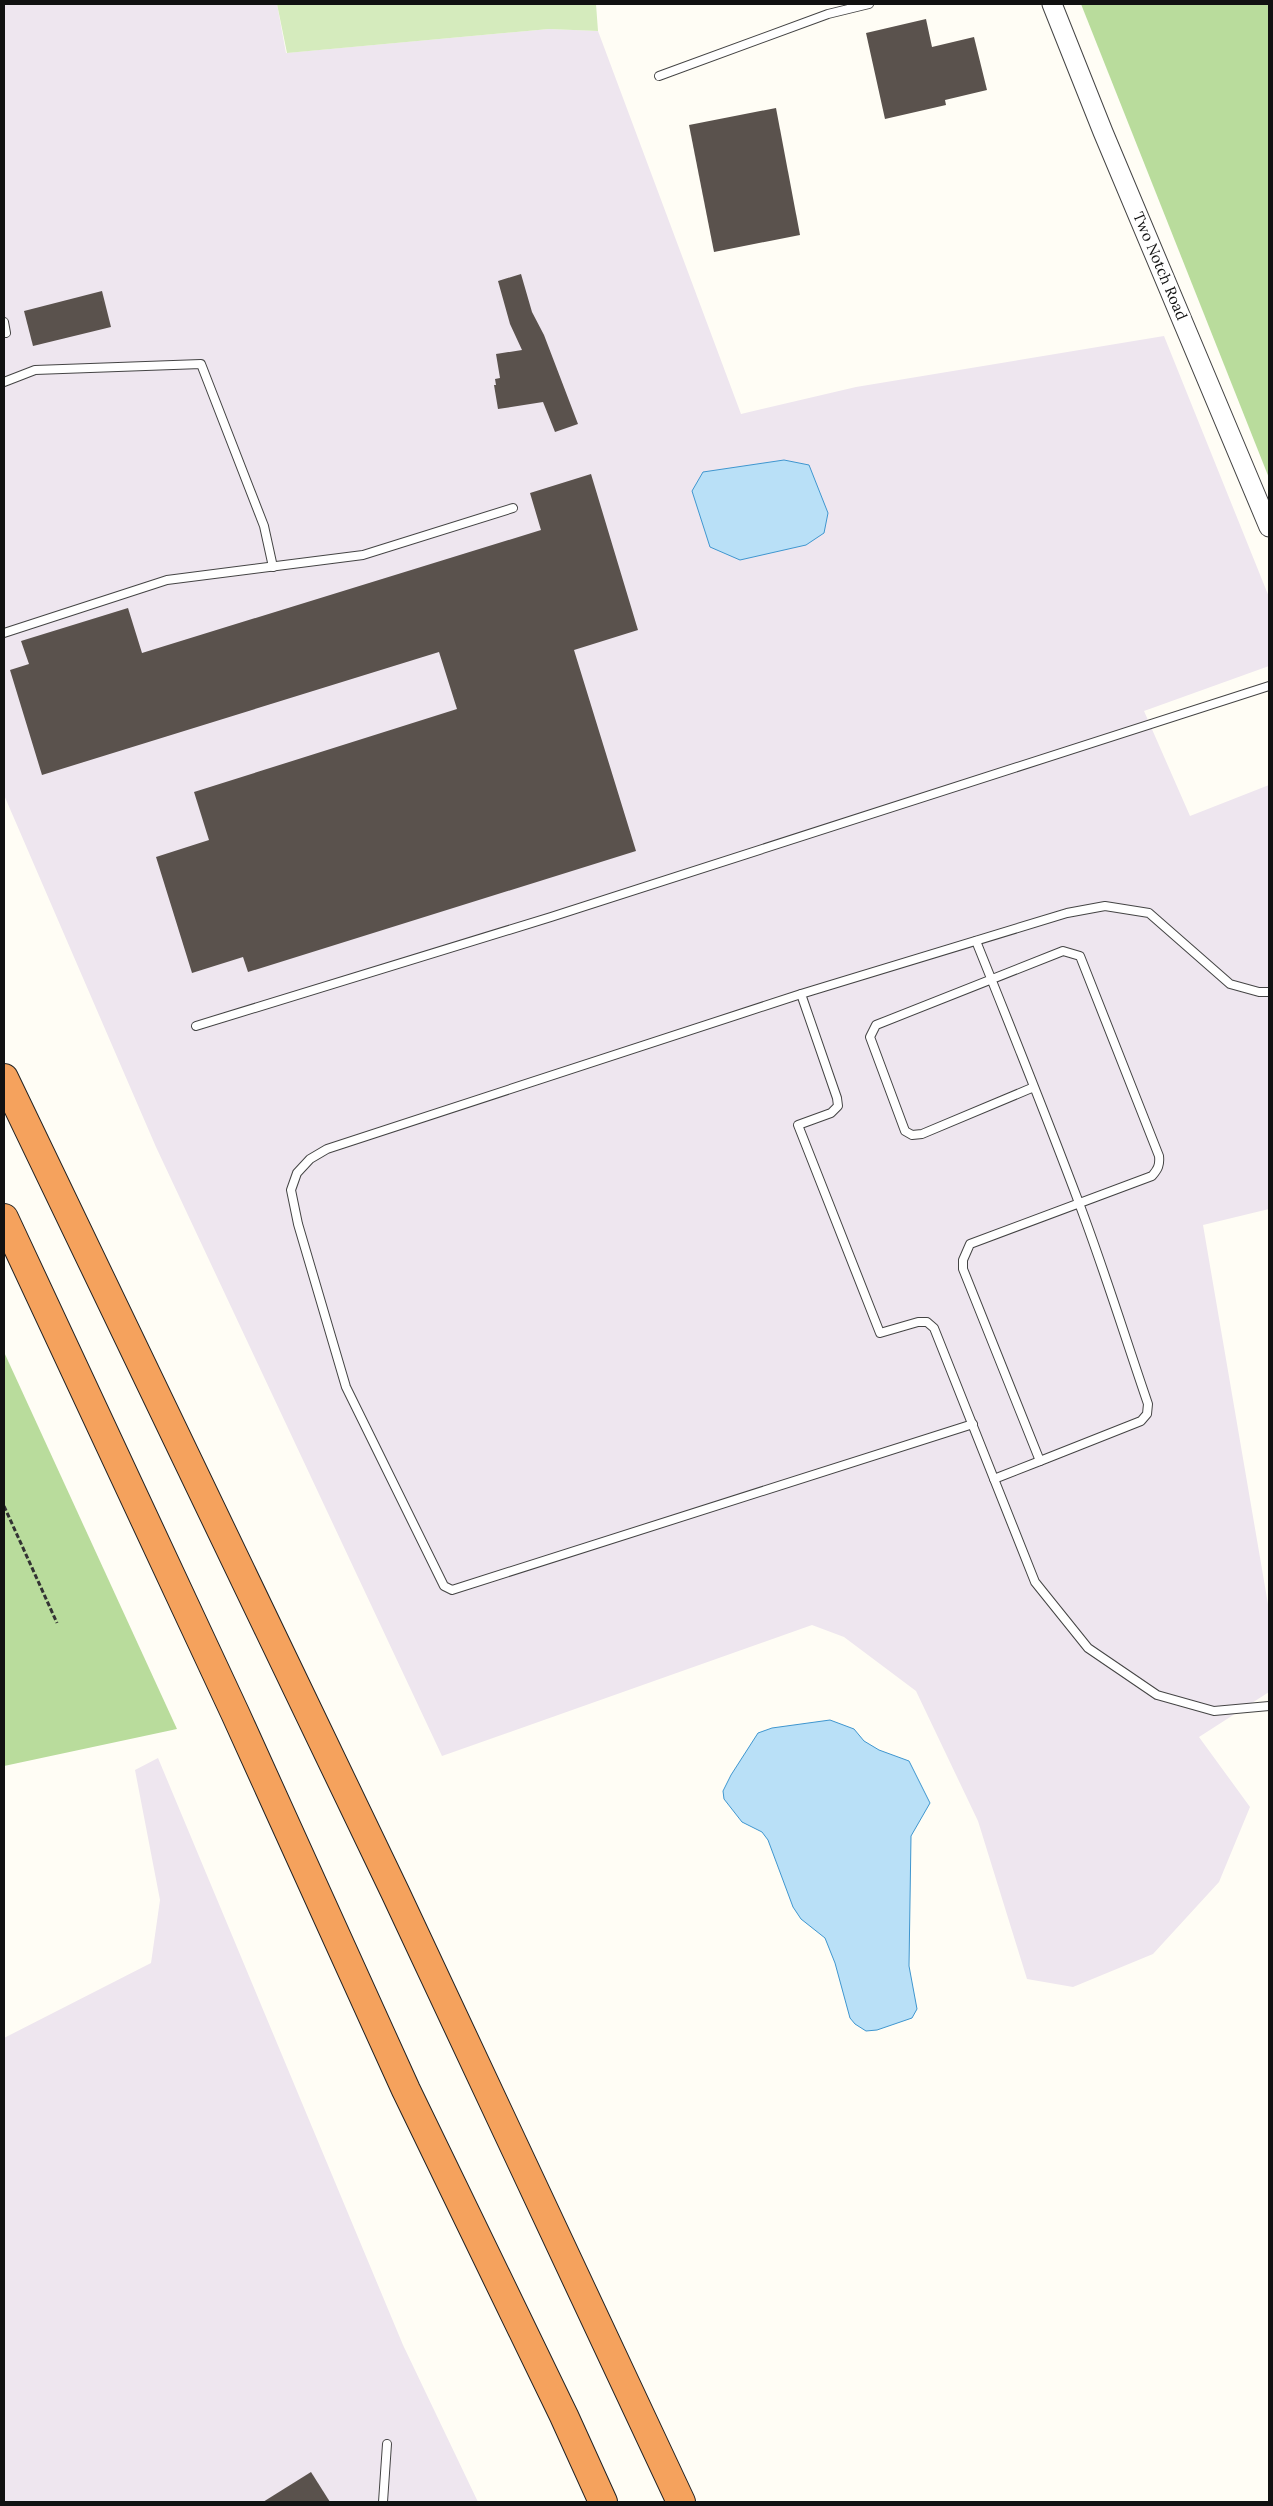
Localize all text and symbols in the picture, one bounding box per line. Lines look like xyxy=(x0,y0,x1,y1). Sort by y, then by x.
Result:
street label: Two Notch Road xyxy=(1129,209,1192,323)

